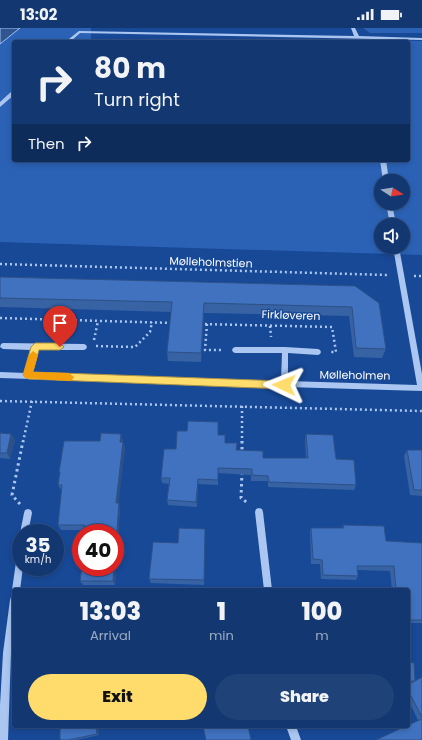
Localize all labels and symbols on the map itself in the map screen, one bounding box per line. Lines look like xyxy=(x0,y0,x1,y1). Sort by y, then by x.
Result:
north arrow xyxy=(374,174,410,210)
street label: Mølleholmstien xyxy=(169,253,253,271)
pin xyxy=(43,306,77,347)
street label: Firkløveren xyxy=(261,306,321,324)
position arrow xyxy=(263,364,305,406)
street label: Mølleholmen xyxy=(320,366,390,384)
speed limit sign: 40 xyxy=(72,524,124,576)

